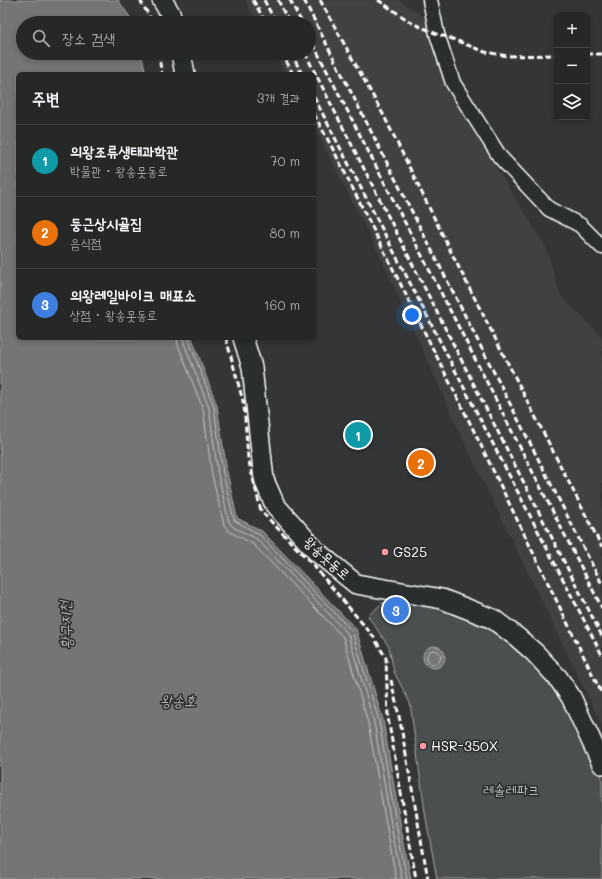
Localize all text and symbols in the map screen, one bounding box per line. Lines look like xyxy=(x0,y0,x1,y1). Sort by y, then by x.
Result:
map controls xyxy=(554,12,590,120)
button: + xyxy=(554,12,590,48)
search box xyxy=(16,16,316,60)
icon: search xyxy=(30,27,52,49)
text: 장소 검색 xyxy=(62,28,115,48)
button: − xyxy=(554,48,590,84)
button: layers xyxy=(554,84,590,120)
text: 주변 xyxy=(32,87,59,109)
text: 3개 결과 xyxy=(257,89,300,106)
text: 의왕조류생태과학관 xyxy=(70,141,179,161)
text: 1 xyxy=(42,152,48,169)
text: 70 m xyxy=(270,152,300,169)
text: 박물관 · 왕송못동로 xyxy=(70,162,168,179)
text: 둥근상시골집 xyxy=(70,213,142,233)
text: 2 xyxy=(41,224,49,241)
text: 80 m xyxy=(270,224,300,241)
text: 음식점 xyxy=(70,234,101,251)
text: 의왕레일바이크 매표소 xyxy=(70,285,196,305)
text: 3 xyxy=(41,296,49,313)
text: 160 m xyxy=(264,296,300,313)
your location xyxy=(402,305,422,325)
text: 상점 · 왕송못동로 xyxy=(70,306,157,323)
pin: 1 xyxy=(345,420,371,450)
pin: 2 xyxy=(408,448,434,478)
street label: 왕송못동로 xyxy=(300,532,355,584)
place label: GS25 xyxy=(393,542,427,561)
marker: GS25 xyxy=(380,547,390,557)
pin: 3 xyxy=(383,595,409,625)
water label: 황구지천 xyxy=(54,599,76,650)
water label: 왕송호 xyxy=(160,690,196,710)
place label: HSR-350X xyxy=(431,736,498,755)
marker: HSR-350X xyxy=(418,741,428,751)
park label: 레솔레파크 xyxy=(483,780,539,799)

